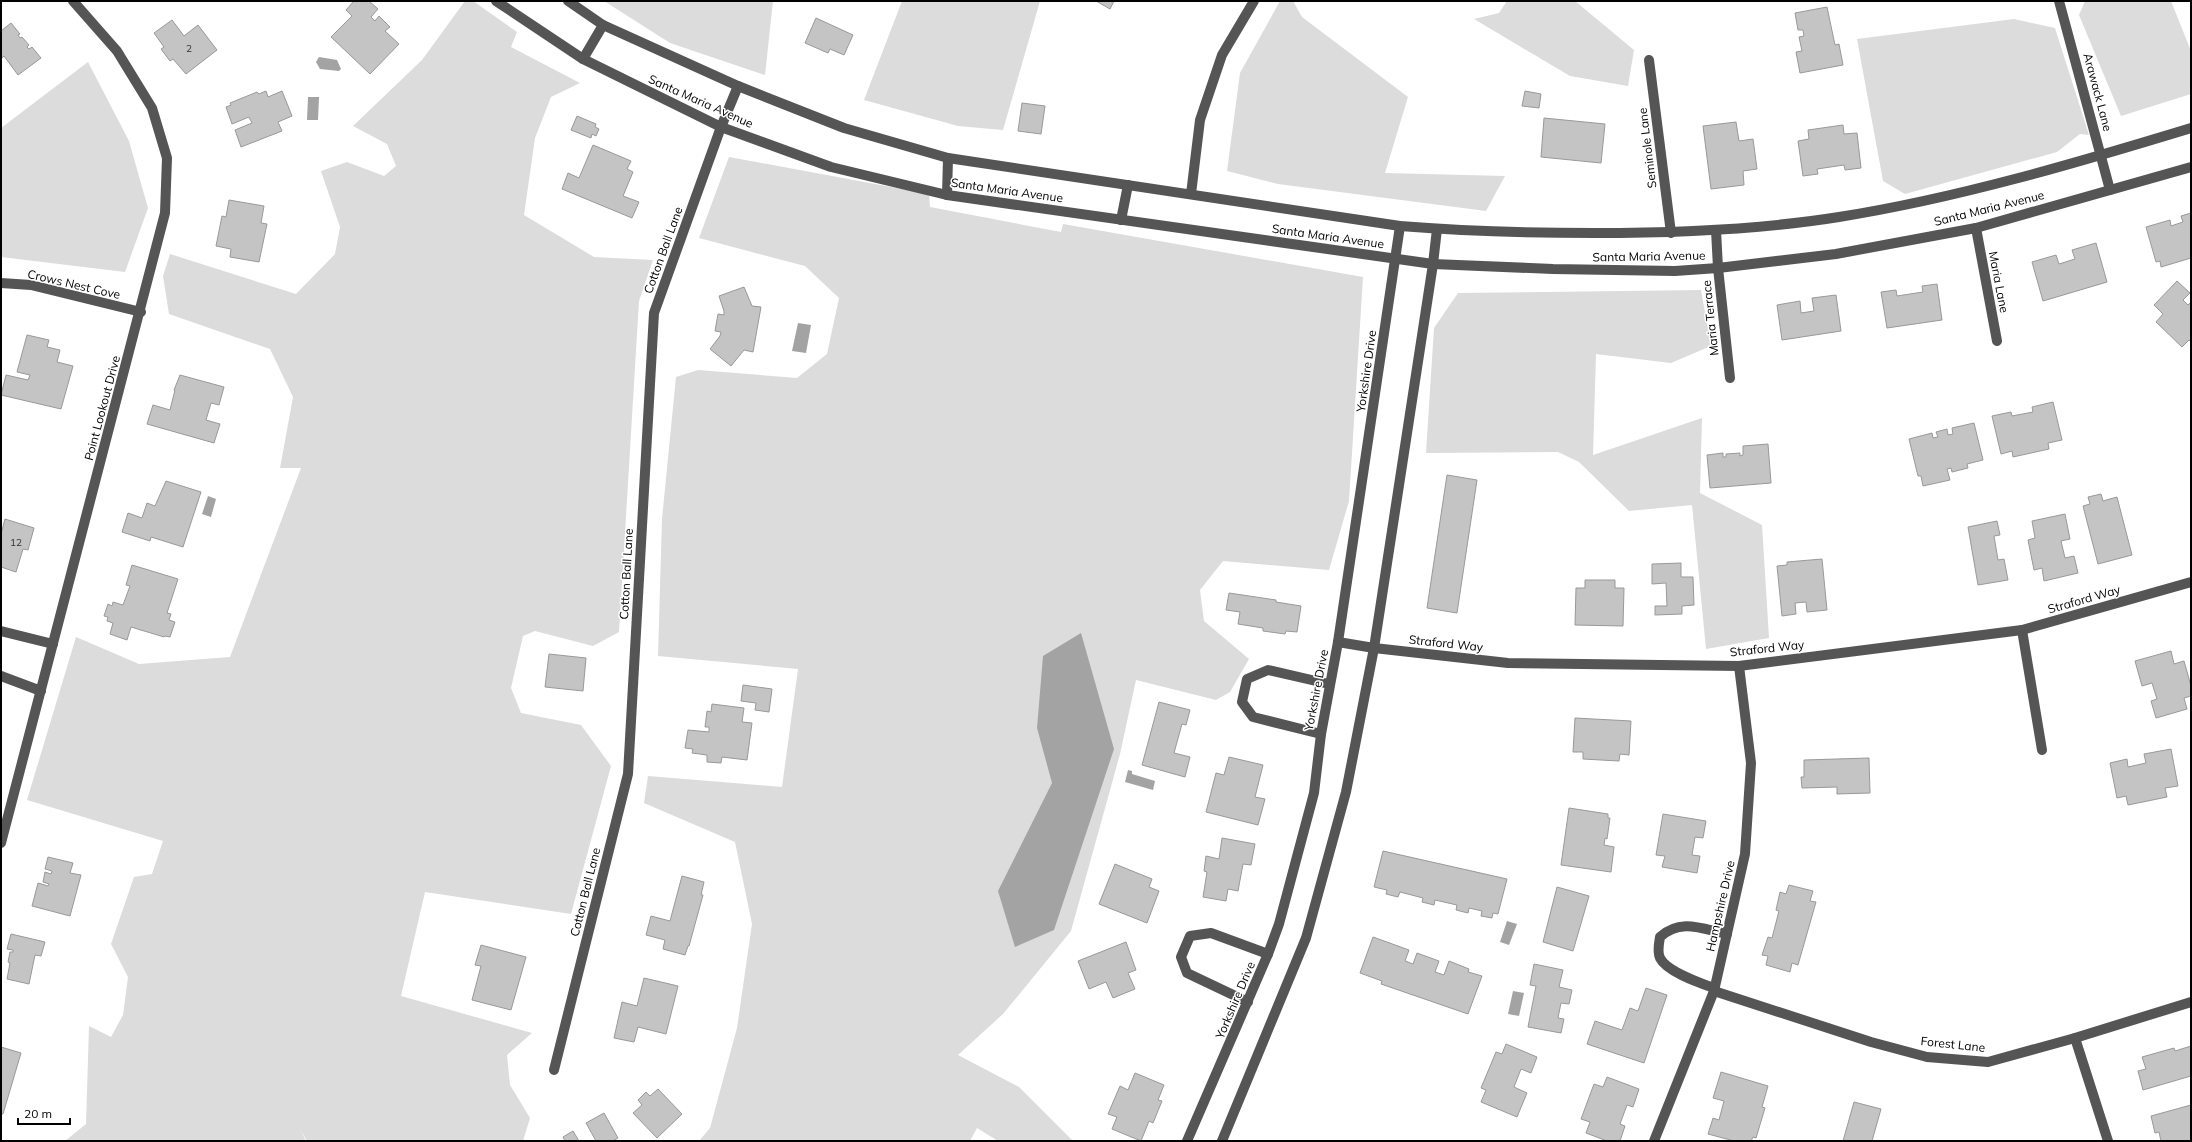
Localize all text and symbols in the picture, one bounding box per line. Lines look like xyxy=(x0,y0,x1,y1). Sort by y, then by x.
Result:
house number: 2 xyxy=(186,42,192,55)
street label: Arawack Lane xyxy=(2080,51,2116,133)
street label: Santa Maria Avenue xyxy=(646,71,756,131)
street label: Seminole Lane xyxy=(1635,107,1659,189)
street label: Santa Maria Avenue xyxy=(950,175,1064,205)
street label: Santa Maria Avenue xyxy=(1932,187,2046,229)
street label: Cotton Ball Lane xyxy=(640,205,686,295)
street label: Santa Maria Avenue xyxy=(1271,221,1385,251)
street label: Santa Maria Avenue xyxy=(1592,248,1706,264)
street label: Maria Lane xyxy=(1986,250,2012,314)
street label: Crows Nest Cove xyxy=(26,266,122,302)
street label: Maria Terrace xyxy=(1699,279,1721,357)
street label: Yorkshire Drive xyxy=(1353,329,1379,414)
street label: Point Lookout Drive xyxy=(81,354,123,462)
street label: Cotton Ball Lane xyxy=(616,528,636,620)
house number: 12 xyxy=(10,536,22,549)
street label: Straford Way xyxy=(2046,581,2123,617)
street label: Straford Way xyxy=(1408,632,1485,654)
street label: Straford Way xyxy=(1729,637,1806,659)
street label: Yorkshire Drive xyxy=(1301,648,1331,733)
street label: Cotton Ball Lane xyxy=(567,846,603,938)
street label: Hampshire Drive xyxy=(1702,859,1738,953)
street label: Yorkshire Drive xyxy=(1212,959,1258,1042)
street label: Forest Lane xyxy=(1920,1033,1986,1055)
scale bar xyxy=(18,1100,70,1126)
text: 20 m xyxy=(24,1106,52,1121)

